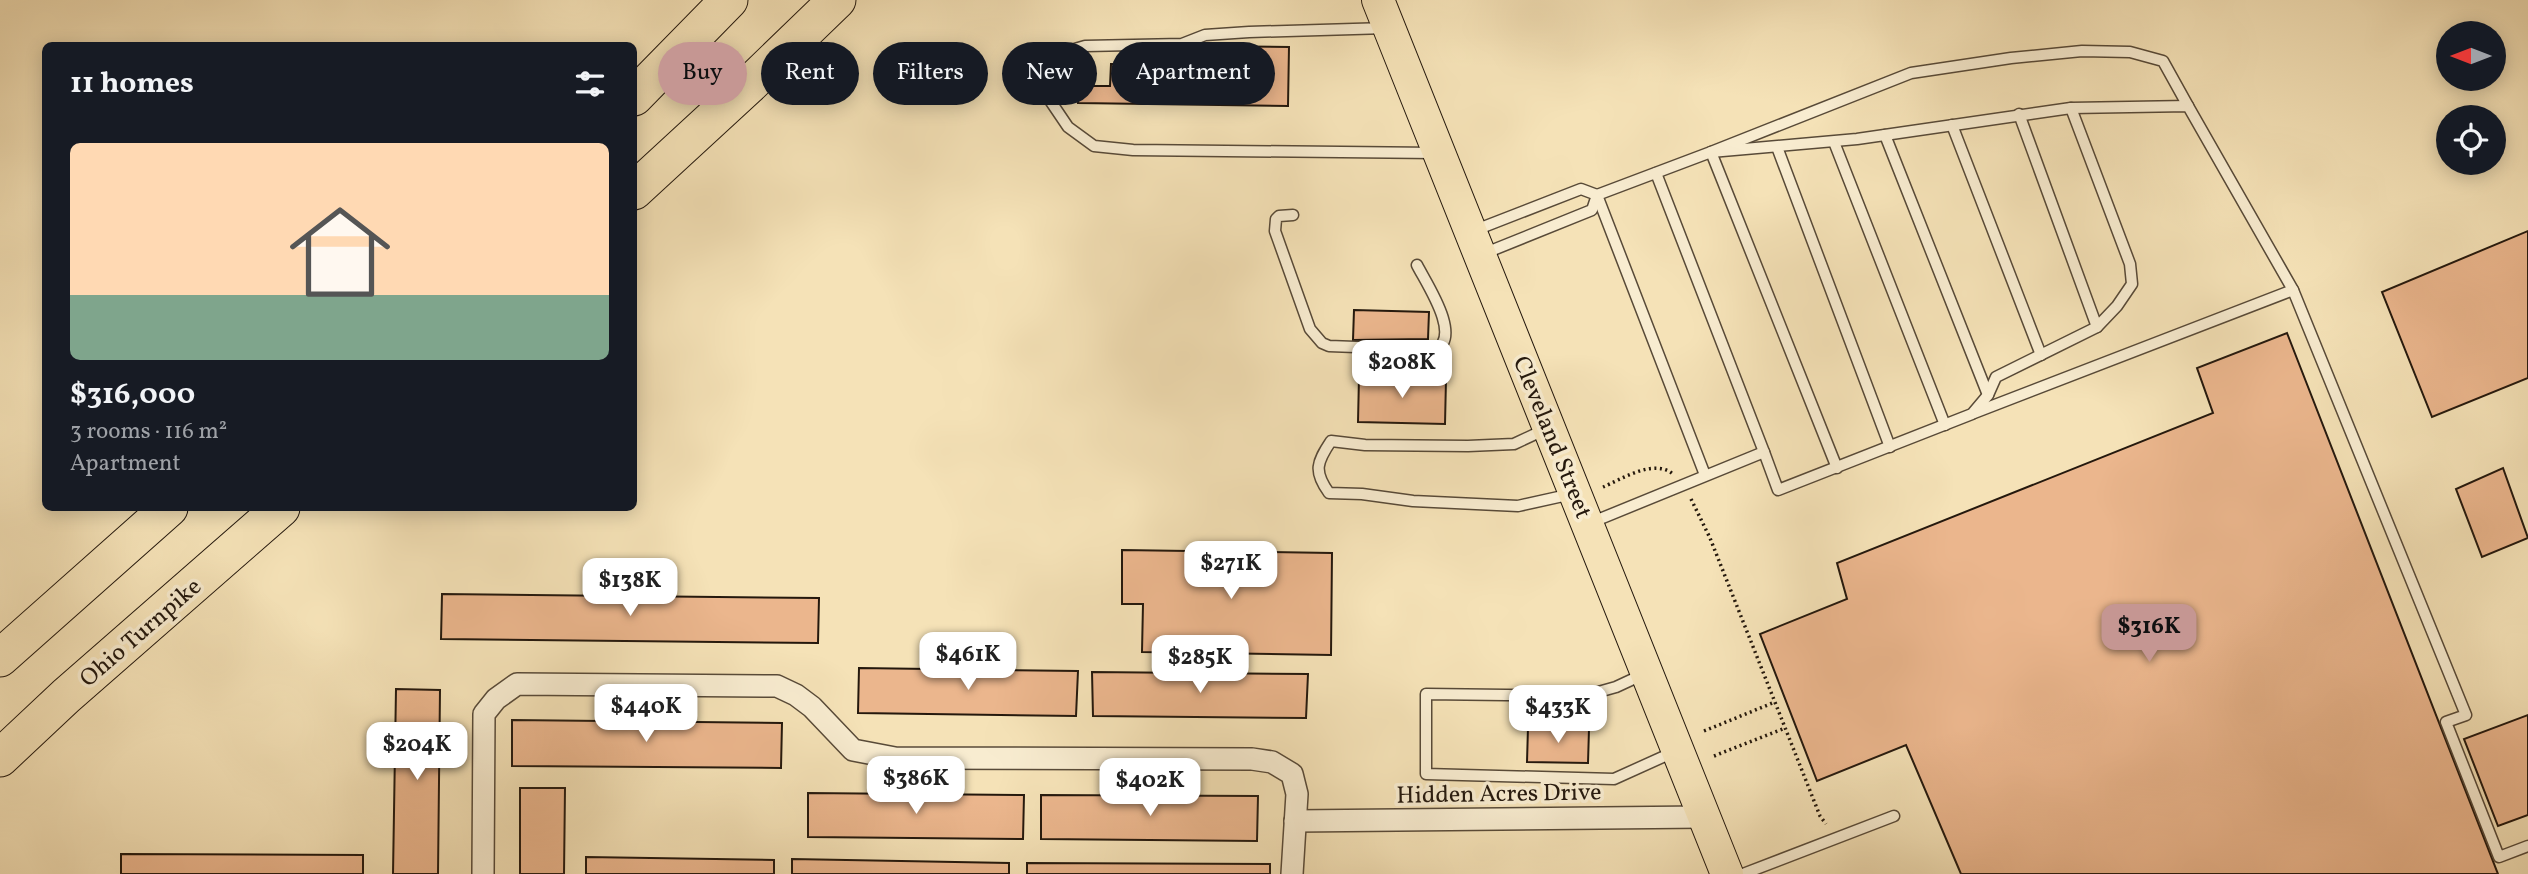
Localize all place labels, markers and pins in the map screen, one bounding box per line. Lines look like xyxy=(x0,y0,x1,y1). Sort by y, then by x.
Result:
pin: $208K xyxy=(1353,340,1451,400)
pin: $271K xyxy=(1182,542,1280,601)
pin: $138K xyxy=(581,558,679,618)
pin: $316K xyxy=(2100,604,2198,664)
pin: $461K xyxy=(919,632,1017,692)
pin: $285K xyxy=(1151,636,1249,695)
pin: $440K xyxy=(597,684,695,744)
pin: $433K xyxy=(1509,686,1607,745)
pin: $204K xyxy=(368,722,466,782)
pin: $386K xyxy=(867,756,965,816)
pin: $402K xyxy=(1101,758,1199,818)

